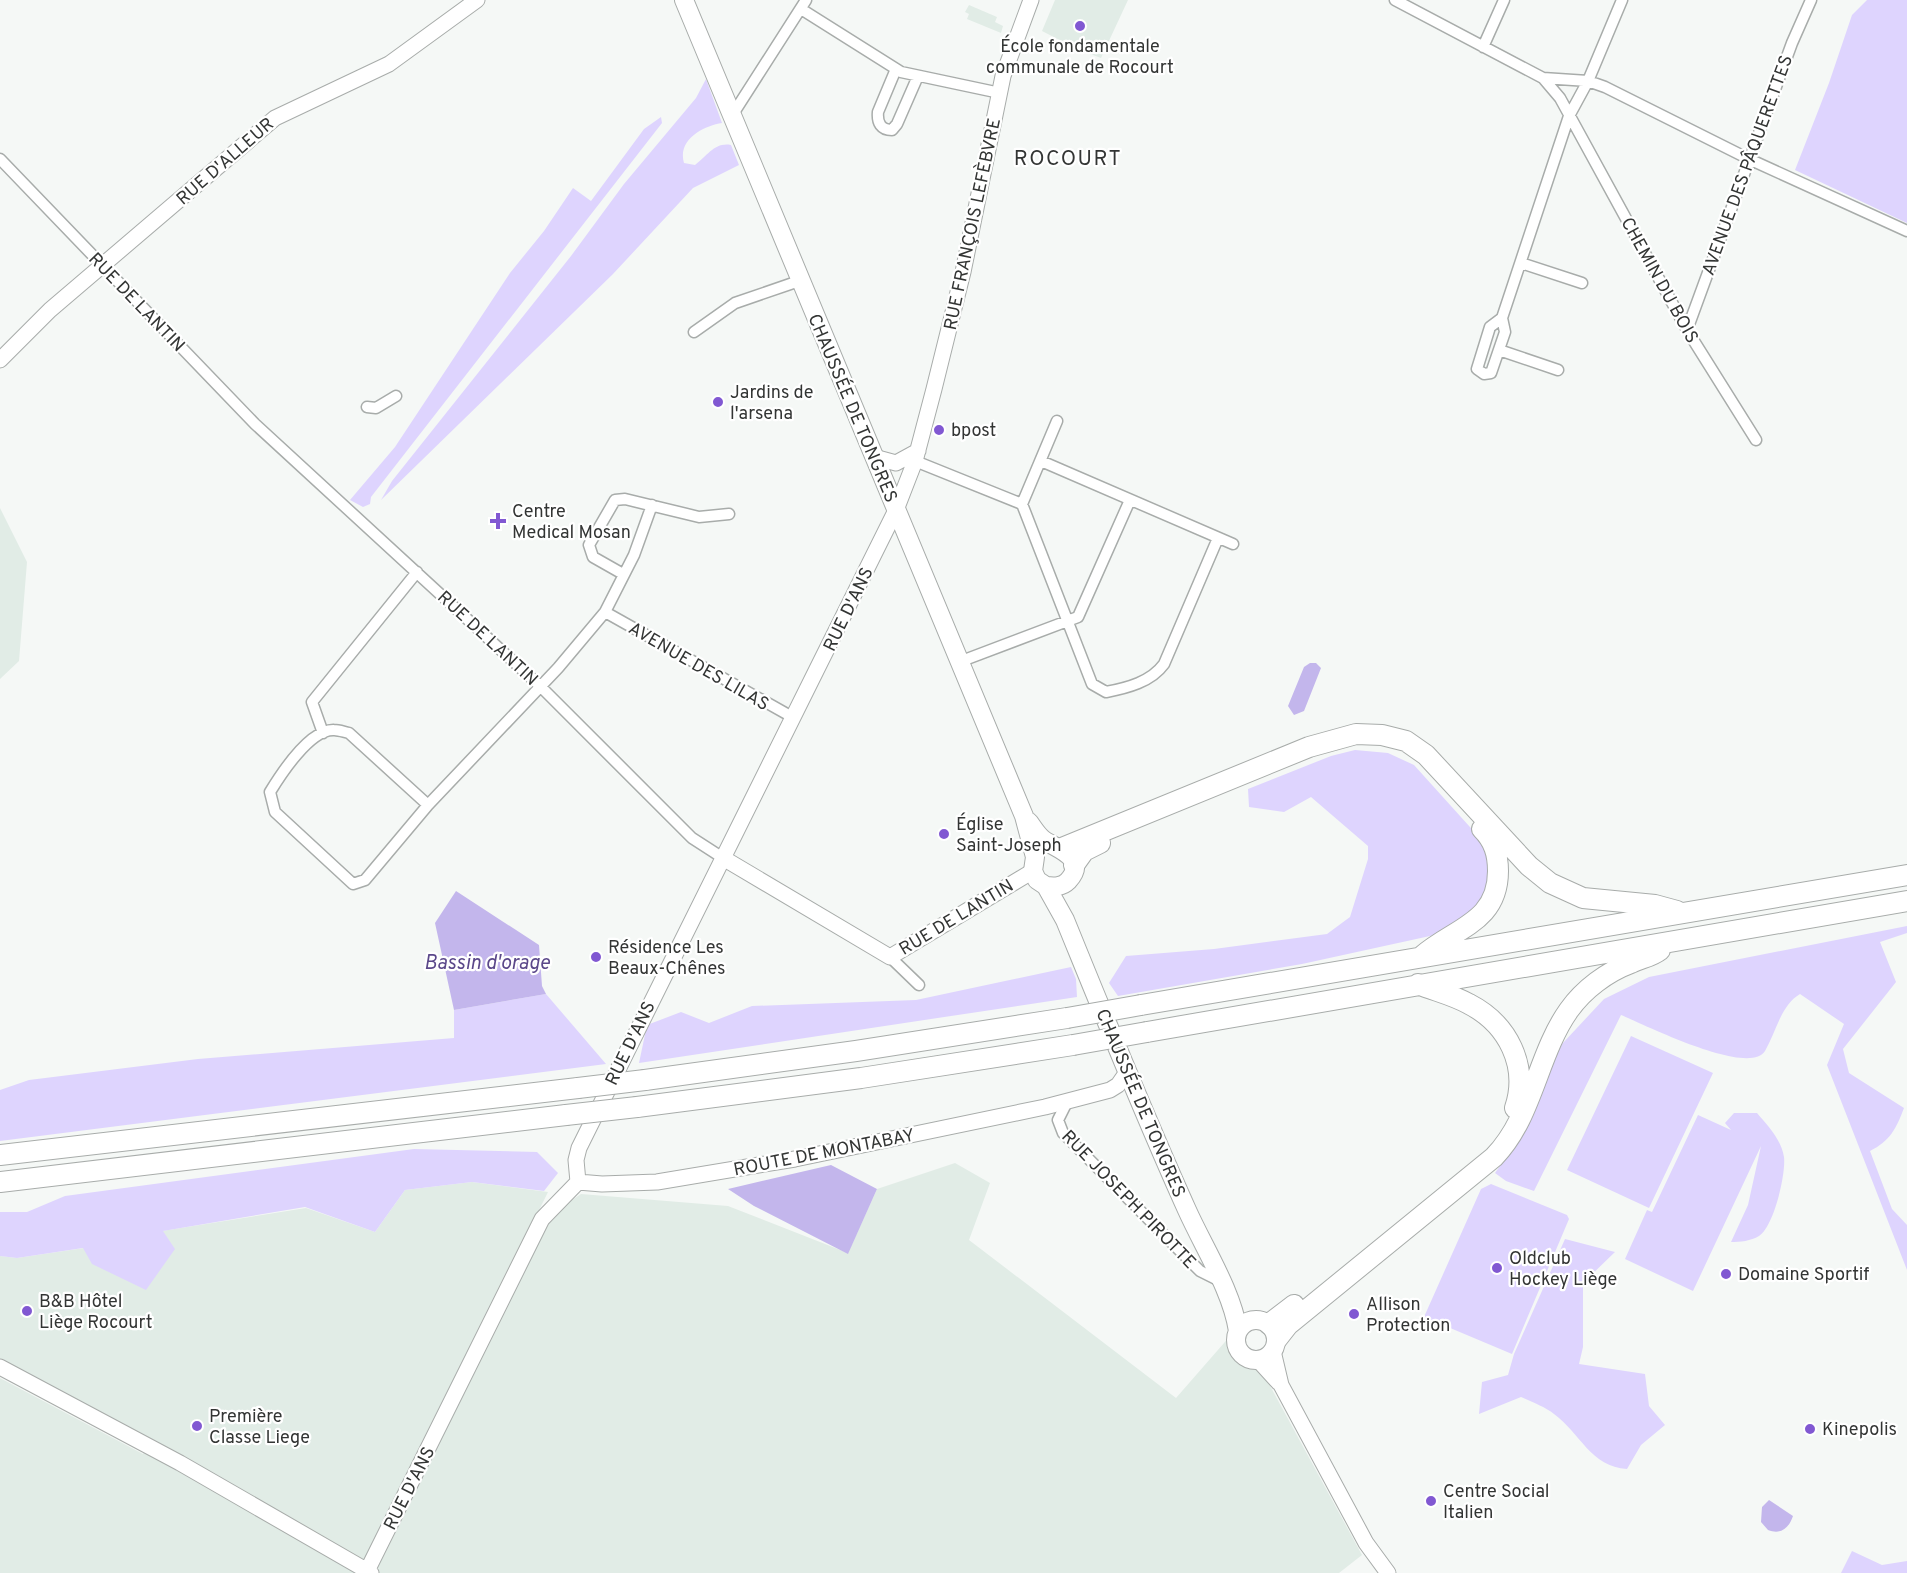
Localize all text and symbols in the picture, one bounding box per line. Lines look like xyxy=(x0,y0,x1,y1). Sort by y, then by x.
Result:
marker: École fondamentale communale de Rocourt xyxy=(1073,19,1087,33)
place label: École fondamentale communale de Rocourt xyxy=(986,34,1174,80)
street label: AVENUE DES PÂQUERETTES xyxy=(1696,51,1799,279)
street label: RUE D'ALLEUR xyxy=(172,113,280,211)
street label: RUE FRANÇOIS LEFÈBVRE xyxy=(938,116,1007,332)
district label: ROCOURT xyxy=(1014,146,1122,173)
street label: CHEMIN DU BOIS xyxy=(1615,214,1703,348)
street label: RUE DE LANTIN xyxy=(83,248,189,358)
street label: CHAUSSÉE DE TONGRES xyxy=(801,310,904,506)
place label: Jardins de l'arsena xyxy=(730,382,813,426)
marker: Jardins de l'arsena xyxy=(711,395,725,409)
place label: bpost xyxy=(951,420,996,443)
marker: bpost xyxy=(932,423,946,437)
place label: Centre Medical Mosan xyxy=(512,501,631,545)
marker: Centre Medical Mosan xyxy=(489,512,507,530)
street label: RUE D'ANS xyxy=(819,564,880,655)
street label: RUE DE LANTIN xyxy=(432,587,542,692)
street label: AVENUE DES LILAS xyxy=(624,618,773,717)
place label: Église Saint-Joseph xyxy=(956,812,1062,858)
marker: Église Saint-Joseph xyxy=(937,827,951,841)
street label: RUE DE LANTIN xyxy=(895,875,1018,961)
place label: Résidence Les Beaux-Chênes xyxy=(608,937,726,981)
marker: Résidence Les Beaux-Chênes xyxy=(589,950,603,964)
water label: Bassin d'orage xyxy=(424,951,551,977)
street label: RUE D'ANS xyxy=(601,998,662,1089)
street label: CHAUSSÉE DE TONGRES xyxy=(1089,1005,1192,1201)
street label: ROUTE DE MONTABAY xyxy=(732,1125,917,1182)
street label: RUE JOSEPH PIROTTE xyxy=(1056,1126,1200,1274)
place label: Oldclub Hockey Liège xyxy=(1509,1248,1617,1292)
marker: Oldclub Hockey Liège xyxy=(1490,1261,1504,1275)
place label: Domaine Sportif xyxy=(1738,1264,1869,1287)
marker: Domaine Sportif xyxy=(1719,1267,1733,1281)
place label: B&B Hôtel Liège Rocourt xyxy=(39,1291,153,1335)
place label: Allison Protection xyxy=(1366,1294,1450,1338)
marker: B&B Hôtel Liège Rocourt xyxy=(20,1304,34,1318)
marker: Allison Protection xyxy=(1347,1307,1361,1321)
place label: Première Classe Liege xyxy=(209,1406,310,1450)
marker: Première Classe Liege xyxy=(190,1419,204,1433)
place label: Kinepolis xyxy=(1822,1419,1897,1442)
marker: Kinepolis xyxy=(1803,1422,1817,1436)
street label: RUE D'ANS xyxy=(379,1443,441,1534)
place label: Centre Social Italien xyxy=(1443,1481,1550,1525)
marker: Centre Social Italien xyxy=(1424,1494,1438,1508)

